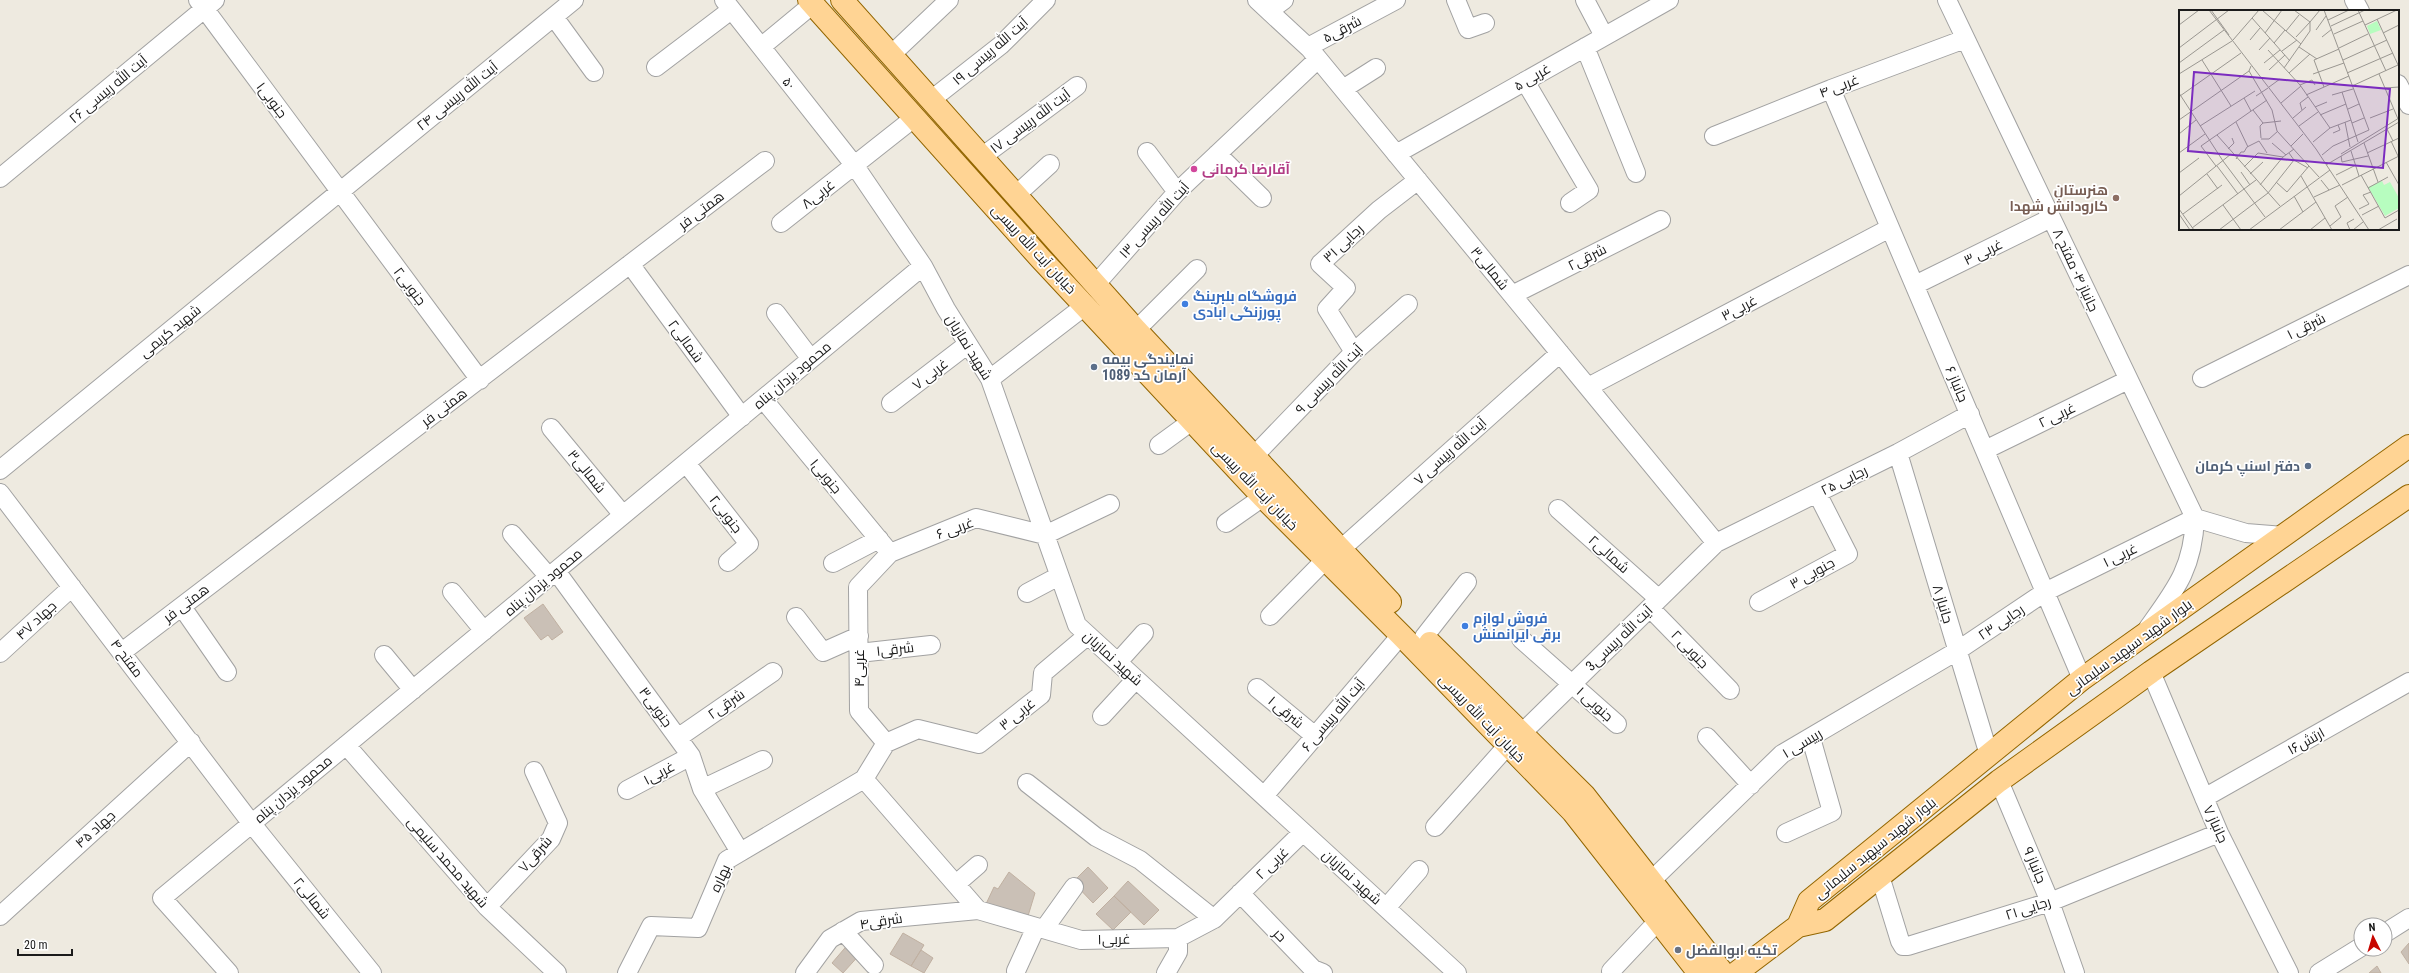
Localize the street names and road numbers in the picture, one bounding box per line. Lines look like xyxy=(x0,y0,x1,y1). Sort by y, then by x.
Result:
street label: شرقی۵ xyxy=(1320,12,1364,46)
street label: آیت الله رییسی ۱۹ xyxy=(948,13,1031,88)
street label: آیت الله رییسی ۲۶ xyxy=(65,51,151,126)
street label: آیت الله رییسی ۲۴ xyxy=(413,57,501,134)
street label: غربی ۵ xyxy=(1511,60,1553,94)
street label: غربی ۴ xyxy=(1817,71,1861,101)
street label: ۵۰ xyxy=(779,74,799,92)
street label: جنوبی۱ xyxy=(253,79,291,121)
street label: آیت الله رییسی ۱۷ xyxy=(986,85,1073,156)
street label: غربی۸ xyxy=(798,176,838,212)
street label: آیت الله رییسی ۱۳ xyxy=(1115,178,1193,261)
street label: همتی فر xyxy=(674,188,727,233)
street label: خیابان آیت الله رییسی xyxy=(989,200,1080,297)
street label: رجایی ۳۱ xyxy=(1320,221,1366,265)
street label: جانباز ۴- مفتح ۸ xyxy=(2049,226,2102,314)
street label: غربی ۳ xyxy=(1961,236,2005,268)
street label: شرقی۲ xyxy=(1565,241,1609,273)
street label: شمالی۳ xyxy=(1468,243,1512,293)
street label: جنوبی۲ xyxy=(391,264,429,308)
street label: غربی۳ xyxy=(1718,292,1760,324)
street label: شهید کریمی xyxy=(136,301,204,361)
street label: شرقی ۱ xyxy=(2284,310,2328,342)
street label: شهید نمازیان xyxy=(943,311,995,383)
street label: شمالی۲ xyxy=(665,317,707,365)
street label: محمود یزدان پناه xyxy=(750,338,835,414)
street label: آیت الله رییسی ۹ xyxy=(1291,340,1366,417)
street label: غربی ۷ xyxy=(909,355,951,393)
street label: جانباز ۶ xyxy=(1942,364,1972,404)
street label: همتی فر xyxy=(417,385,470,430)
street label: غربی ۲ xyxy=(2036,399,2078,431)
street label: آیت الله رییسی ۷ xyxy=(1410,413,1490,488)
street label: خیابان آیت الله رییسی xyxy=(1209,438,1302,533)
street label: شمالی۳ xyxy=(565,446,609,496)
street label: جنوبی۱ xyxy=(807,455,845,497)
street label: رجایی ۲۵ xyxy=(1818,462,1870,498)
street label: جنوبی۲ xyxy=(706,492,746,536)
street label: غربی ۶ xyxy=(934,514,976,542)
street label: شمالی۲ xyxy=(1586,532,1632,576)
street label: غربی ۱ xyxy=(2100,540,2140,570)
street label: محمود یزدان پناه xyxy=(501,545,586,621)
street label: جنوبی ۳ xyxy=(1787,554,1837,592)
street label: همتی فر xyxy=(159,581,212,626)
street label: جانباز ۸ xyxy=(1930,583,1956,625)
street label: بلوار شهید سپهبد سلیمانی xyxy=(2063,596,2196,700)
street label: جهاد ۴۷ xyxy=(13,597,59,643)
street label: آیت الله رییسی3 xyxy=(1582,601,1656,674)
street label: رجایی ۲۳ xyxy=(1975,601,2027,643)
street label: شهید نمازیان xyxy=(1080,627,1146,689)
street label: جنوبی ۲ xyxy=(1668,627,1712,671)
street label: مفتح ۴ xyxy=(107,636,146,681)
street label: شرقی۱ xyxy=(875,639,915,659)
street label: غربی۴ xyxy=(851,649,867,687)
street label: خیابان آیت الله رییسی xyxy=(1436,670,1529,765)
street label: آیت الله رییسی ۶ xyxy=(1297,675,1368,755)
street label: جنوبی ۱ xyxy=(1573,683,1617,725)
street label: جنوبی۳ xyxy=(636,684,676,730)
street label: شرقی۲ xyxy=(705,686,747,722)
street label: شرقی ۱ xyxy=(1265,693,1307,731)
street label: غربی ۳ xyxy=(996,695,1038,733)
street label: ارتش۱۶ xyxy=(2285,724,2327,758)
street label: رییسی ۱ xyxy=(1779,725,1825,761)
street label: محمود یزدان پناه xyxy=(251,752,336,828)
street label: غربی۱ xyxy=(641,758,677,788)
street label: بلوار شهید سپهبد سلیمانی xyxy=(1811,794,1940,904)
street label: جانباز ۷ xyxy=(2200,803,2232,845)
street label: جهاد ۴۵ xyxy=(72,807,118,851)
street label: شهید محمد سلیمی xyxy=(404,813,492,911)
street label: شرقی۷ xyxy=(515,833,555,875)
street label: غربی ۲ xyxy=(1252,844,1292,882)
street label: جانباز ۹ xyxy=(2020,844,2050,886)
street label: شهید نمازیان xyxy=(1319,846,1385,908)
street label: بهاره xyxy=(707,861,733,895)
street label: شمالی۲ xyxy=(290,874,334,922)
street label: رجایی ۲۱ xyxy=(2003,893,2053,923)
street label: شرقی۴ xyxy=(859,910,903,932)
street label: حر xyxy=(1269,924,1290,945)
street label: غربی۱ xyxy=(1097,931,1131,947)

